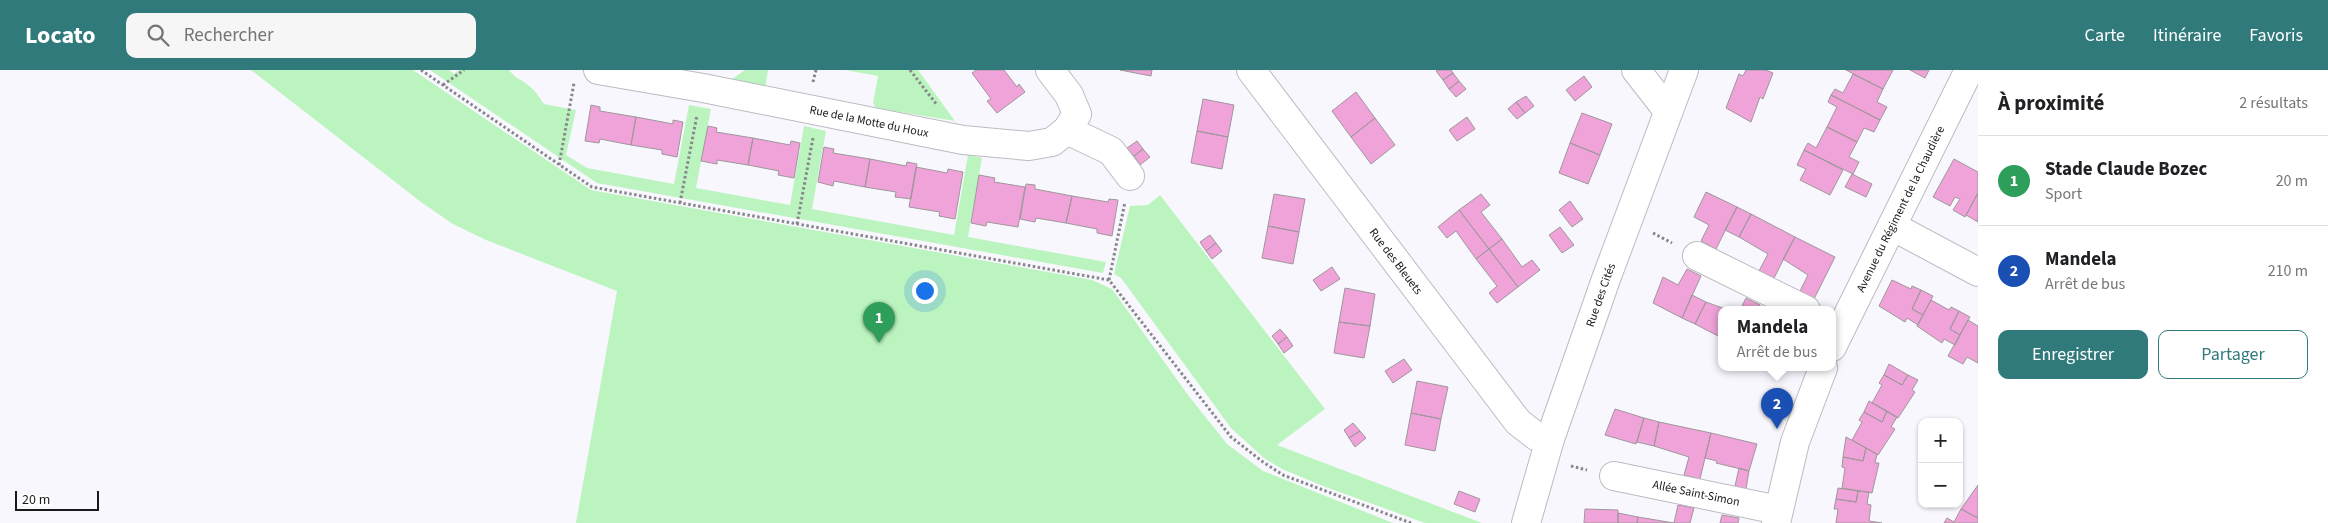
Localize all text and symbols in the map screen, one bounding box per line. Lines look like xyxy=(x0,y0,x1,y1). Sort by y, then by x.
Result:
search box xyxy=(126,13,476,58)
text: Locato xyxy=(25,18,96,53)
icon: search xyxy=(144,21,172,49)
text: Rechercher xyxy=(184,22,274,49)
text: Carte xyxy=(2085,23,2125,48)
text: Itinéraire xyxy=(2153,23,2221,48)
text: Favoris xyxy=(2249,23,2303,48)
text: À proximité xyxy=(1998,88,2104,118)
text: 2 résultats xyxy=(2239,92,2308,114)
street label: Rue de la Motte du Houx xyxy=(808,102,931,142)
street label: Avenue du Régiment de la Chaudière xyxy=(1852,123,1949,295)
text: Stade Claude Bozec xyxy=(2045,156,2207,183)
text: 1 xyxy=(2010,170,2018,192)
text: 20 m xyxy=(2276,170,2308,192)
text: Sport xyxy=(2045,183,2082,205)
street label: Rue des Bleuets xyxy=(1365,225,1426,298)
text: Mandela xyxy=(2045,246,2117,273)
text: 2 xyxy=(2010,260,2018,282)
text: 210 m xyxy=(2268,260,2308,282)
street label: Rue des Cités xyxy=(1582,261,1620,329)
text: Arrêt de bus xyxy=(2045,273,2125,295)
your location xyxy=(912,278,938,304)
pin: 1 xyxy=(863,302,895,343)
popup xyxy=(1718,306,1836,371)
text: Mandela xyxy=(1737,314,1808,341)
button: Enregistrer xyxy=(1998,330,2148,379)
button: Partager xyxy=(2158,330,2308,379)
text: Arrêt de bus xyxy=(1737,341,1817,363)
pin: 2 xyxy=(1761,388,1793,429)
map controls xyxy=(1918,418,1963,508)
button: + xyxy=(1918,418,1963,463)
button: − xyxy=(1918,463,1963,508)
street label: Allée Saint-Simon xyxy=(1651,476,1741,511)
scale bar xyxy=(15,488,99,511)
text: 20 m xyxy=(22,490,50,510)

